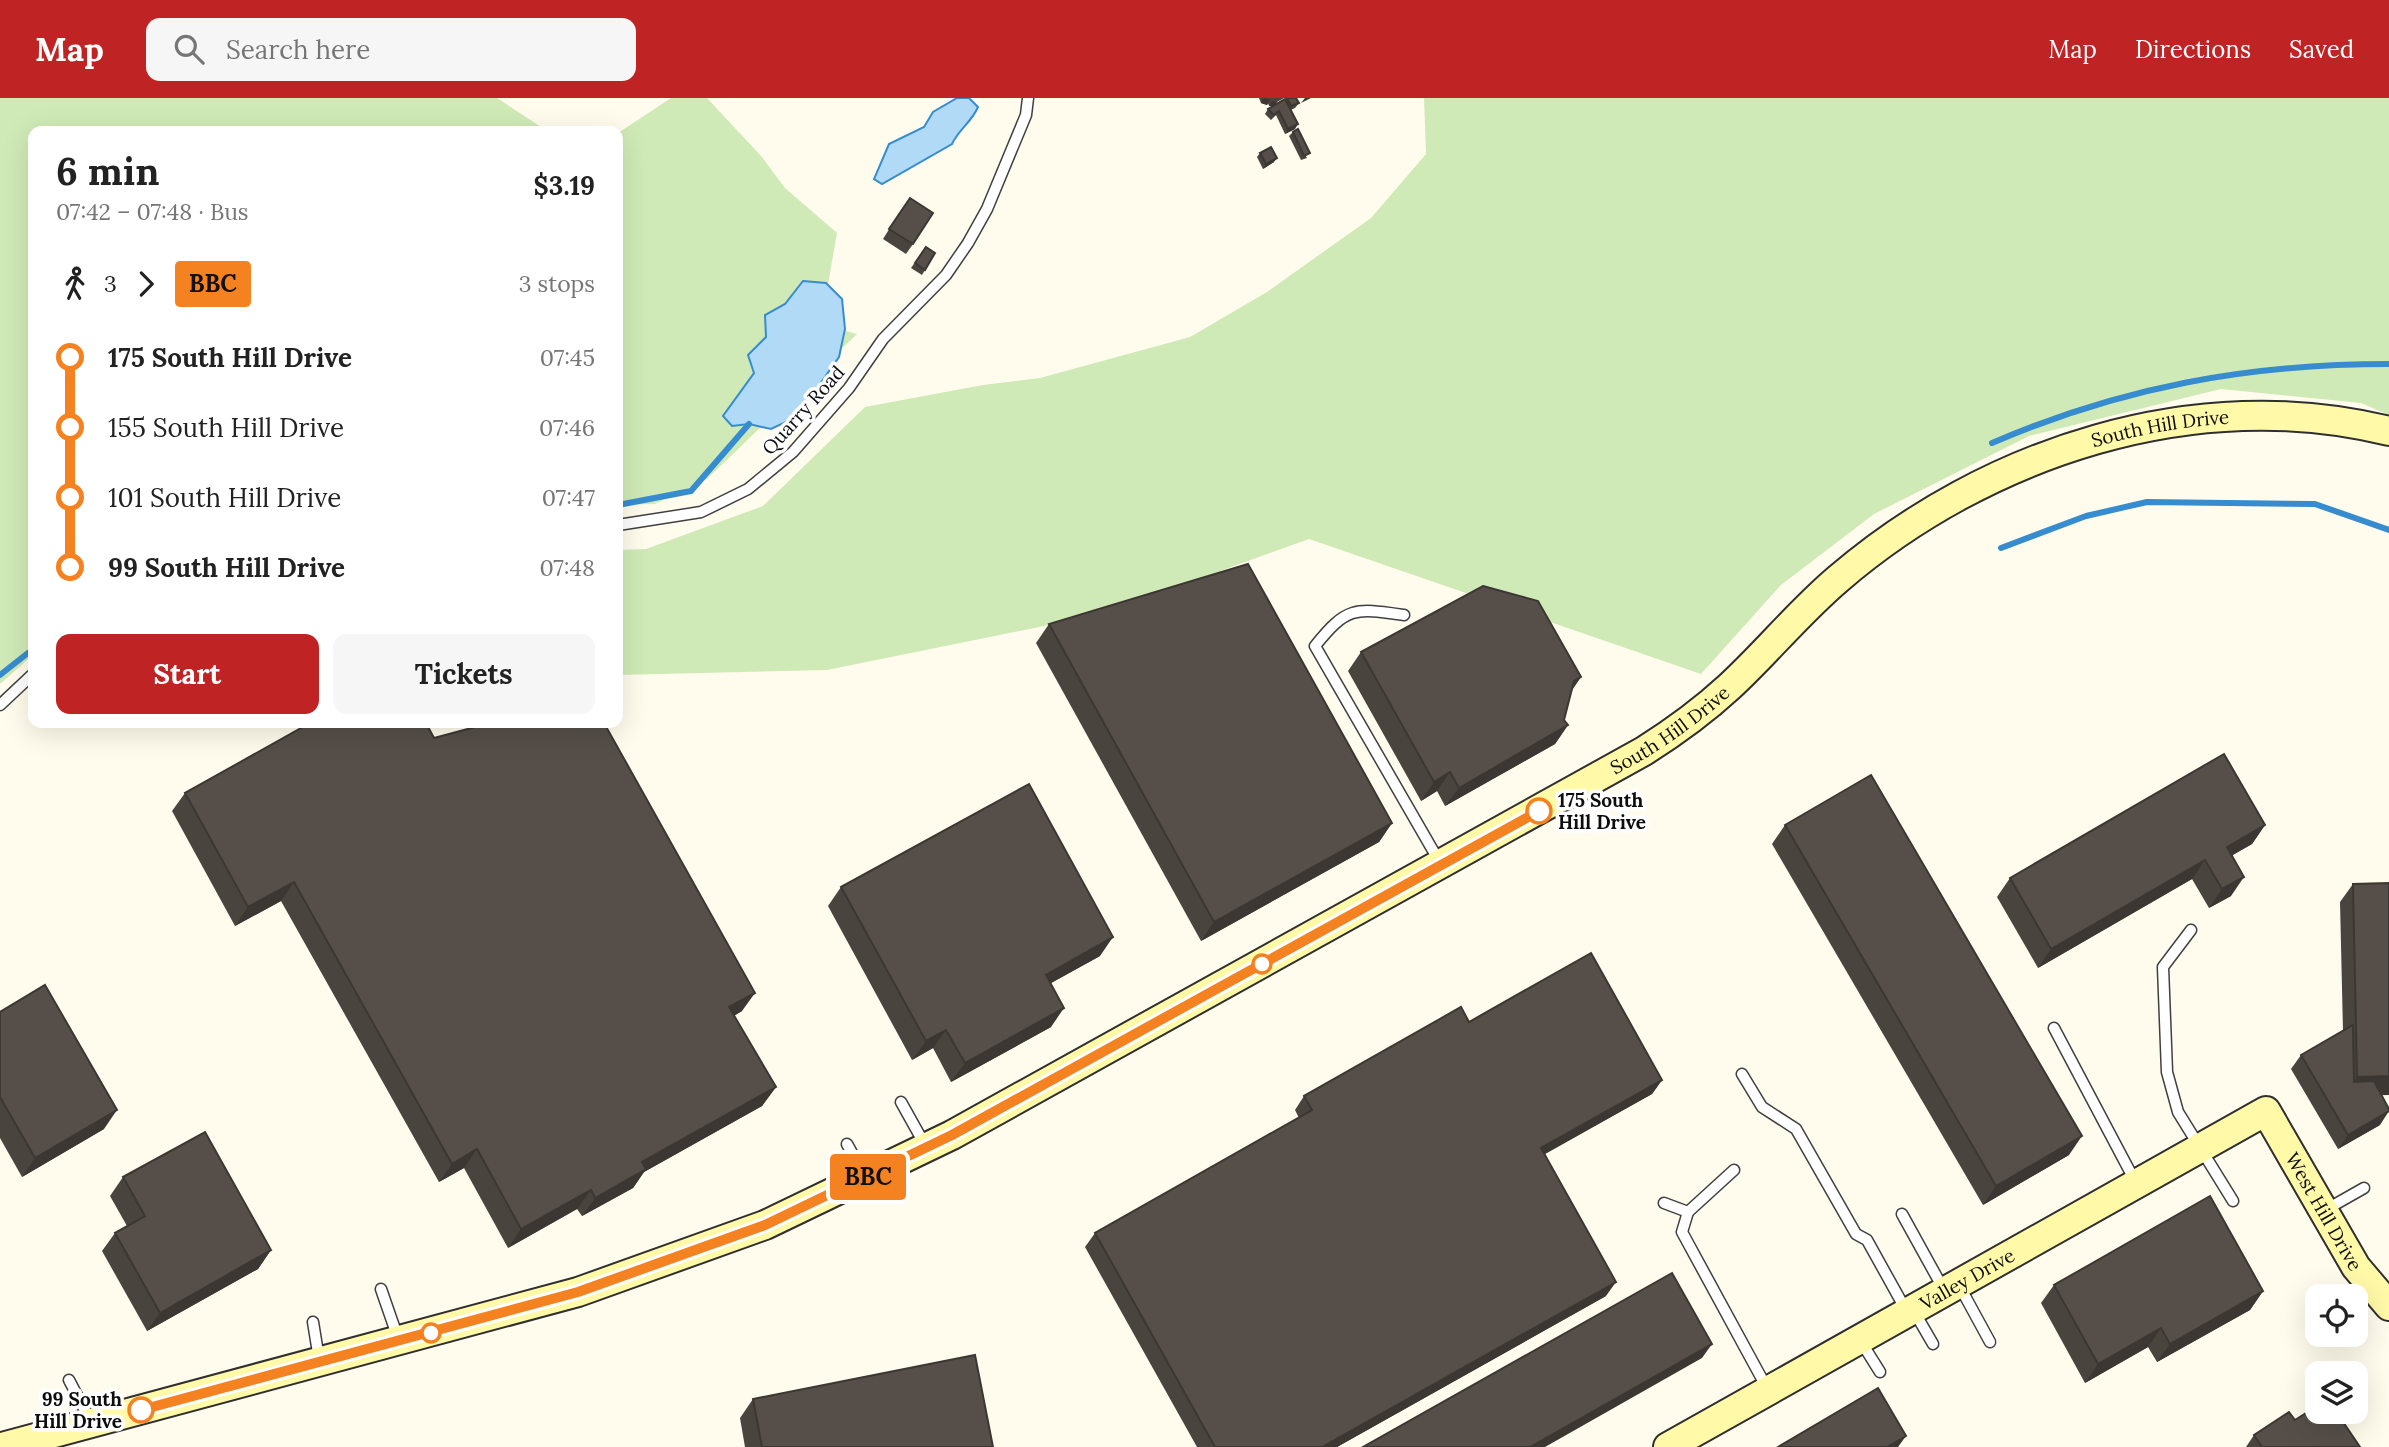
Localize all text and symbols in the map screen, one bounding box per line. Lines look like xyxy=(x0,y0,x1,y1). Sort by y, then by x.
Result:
search box xyxy=(146,18,636,81)
text: Map xyxy=(35,28,104,70)
icon: search xyxy=(170,30,208,68)
text: Search here xyxy=(226,33,370,66)
text: Map xyxy=(2048,34,2097,65)
text: Directions xyxy=(2135,34,2251,65)
text: Saved xyxy=(2289,34,2354,65)
text: 6 min xyxy=(56,147,159,195)
text: $3.19 xyxy=(534,169,595,202)
text: 07:42 – 07:48 · Bus xyxy=(56,197,249,226)
icon: walk xyxy=(56,265,94,303)
icon: forward xyxy=(127,265,165,303)
text: BBC xyxy=(189,268,237,299)
text: 3 xyxy=(104,269,117,298)
text: 3 stops xyxy=(519,269,595,298)
text: 175 South Hill Drive xyxy=(108,341,352,374)
text: 07:45 xyxy=(540,343,595,372)
street label: Quarry Road xyxy=(757,360,849,460)
street label: South Hill Drive xyxy=(2088,405,2230,452)
text: 155 South Hill Drive xyxy=(108,411,344,444)
text: 07:46 xyxy=(539,413,595,442)
text: 101 South Hill Drive xyxy=(108,481,341,514)
text: 07:47 xyxy=(542,483,595,512)
text: 99 South Hill Drive xyxy=(108,551,345,584)
text: 07:48 xyxy=(539,553,595,582)
button: Start xyxy=(56,634,319,714)
button: Tickets xyxy=(333,634,595,714)
street label: South Hill Drive xyxy=(1606,680,1734,779)
place label: 175 South Hill Drive xyxy=(1558,788,1646,834)
marker: 175 South Hill Drive xyxy=(1526,798,1552,824)
unlabelled marker xyxy=(1252,954,1272,974)
street label: West Hill Drive xyxy=(2280,1148,2368,1275)
line badge: BBC xyxy=(828,1154,908,1200)
text: BBC xyxy=(844,1161,892,1192)
street label: Valley Drive xyxy=(1915,1243,2019,1316)
map controls xyxy=(2305,1284,2368,1424)
button: locate xyxy=(2305,1284,2368,1347)
unlabelled marker xyxy=(421,1323,441,1343)
button: layers xyxy=(2305,1361,2368,1424)
place label: 99 South Hill Drive xyxy=(34,1387,122,1433)
marker: 99 South Hill Drive xyxy=(128,1397,154,1423)

